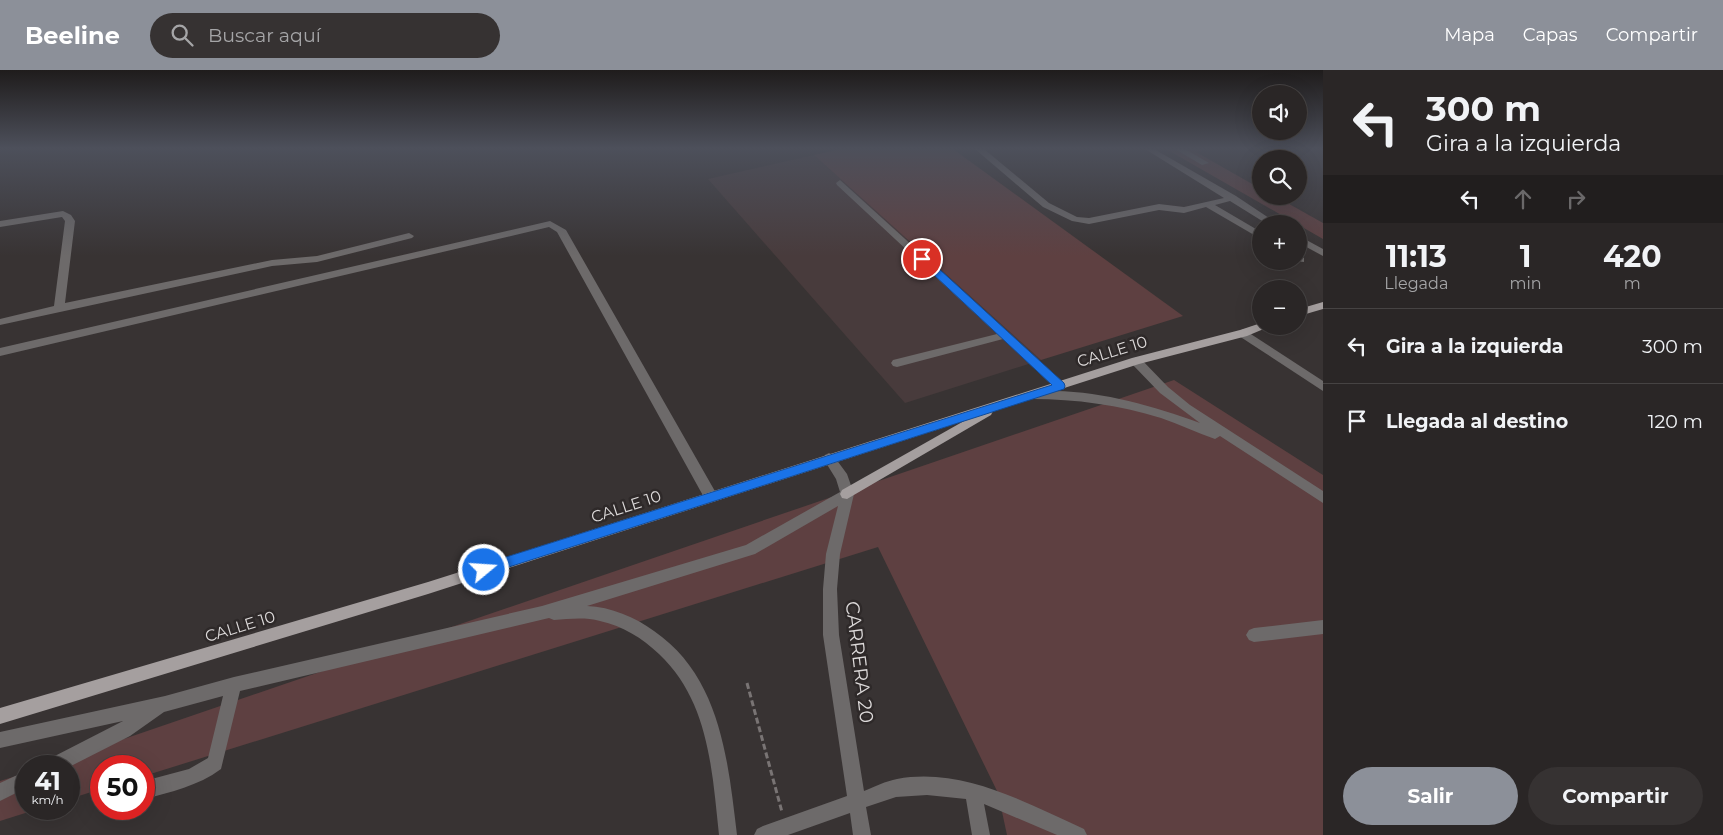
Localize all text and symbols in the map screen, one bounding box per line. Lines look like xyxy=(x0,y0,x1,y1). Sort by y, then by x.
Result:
search box xyxy=(150,13,500,58)
text: Beeline xyxy=(25,21,120,50)
icon: search xyxy=(168,21,196,49)
text: Buscar aquí xyxy=(208,24,321,47)
text: Mapa xyxy=(1444,24,1495,46)
text: Capas xyxy=(1523,24,1578,46)
text: Compartir xyxy=(1606,24,1698,46)
map controls xyxy=(1252,85,1307,335)
button: sound xyxy=(1252,85,1307,140)
text: 300 m xyxy=(1426,87,1541,130)
icon: left xyxy=(1343,90,1408,155)
text: Gira a la izquierda xyxy=(1426,130,1621,157)
button: search xyxy=(1252,150,1307,205)
icon: left xyxy=(1456,185,1484,213)
icon: ahead xyxy=(1509,185,1537,213)
icon: right xyxy=(1562,185,1590,213)
button: + xyxy=(1252,215,1307,270)
pin xyxy=(901,238,943,280)
text: 11:13 xyxy=(1386,238,1447,275)
text: 1 xyxy=(1520,238,1532,275)
text: 420 xyxy=(1603,238,1662,275)
icon: arrive xyxy=(908,245,936,273)
text: Llegada xyxy=(1384,274,1448,293)
text: min xyxy=(1510,274,1542,293)
text: m xyxy=(1624,274,1641,293)
button: − xyxy=(1252,280,1307,335)
street label: CALLE 10 xyxy=(1075,332,1150,371)
icon: left xyxy=(1343,332,1371,360)
text: Gira a la izquierda xyxy=(1386,335,1564,358)
text: 300 m xyxy=(1642,335,1703,358)
icon: arrive xyxy=(1343,407,1371,435)
text: Llegada al destino xyxy=(1386,410,1568,433)
text: 120 m xyxy=(1648,410,1703,433)
street label: CALLE 10 xyxy=(589,486,664,527)
position arrow xyxy=(457,543,509,595)
street label: CARRERA 20 xyxy=(841,600,878,724)
street label: CALLE 10 xyxy=(203,607,278,646)
speed limit sign: 50 xyxy=(90,755,155,820)
text: 41 xyxy=(34,766,61,796)
button: Salir xyxy=(1343,767,1518,825)
button: Compartir xyxy=(1528,767,1703,825)
text: km/h xyxy=(31,792,64,807)

